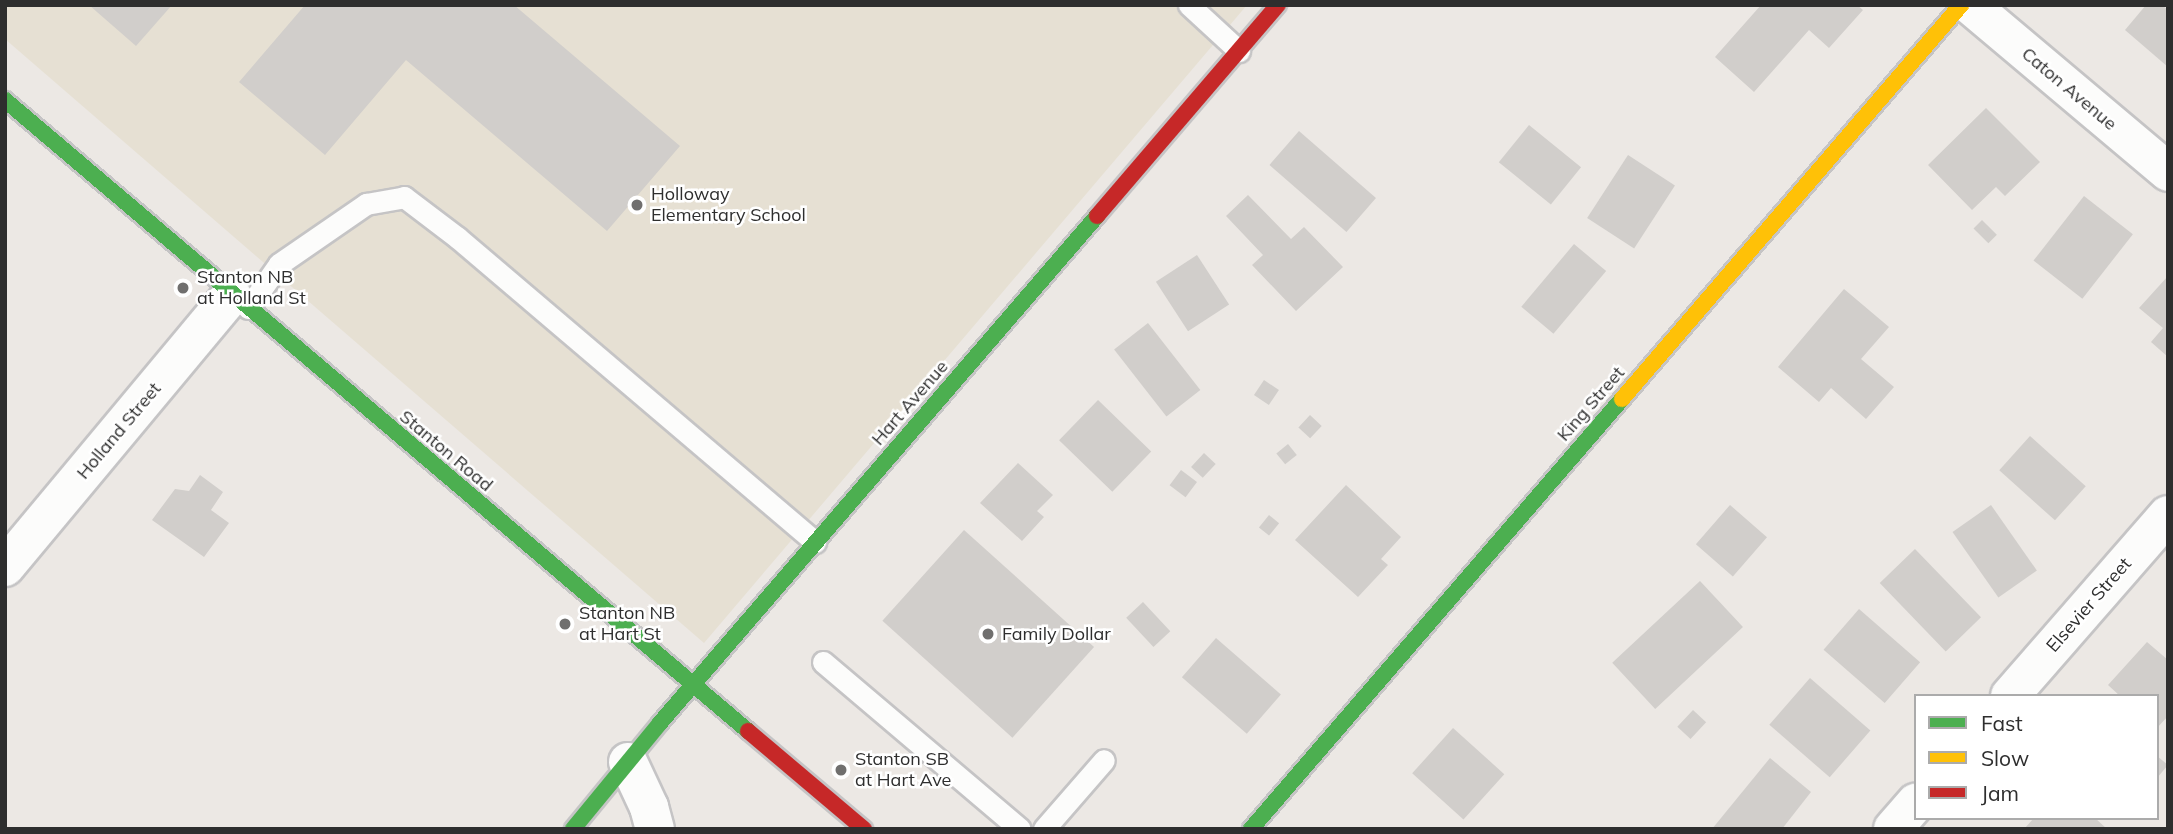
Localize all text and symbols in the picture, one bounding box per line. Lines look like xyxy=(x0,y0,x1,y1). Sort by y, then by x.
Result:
street label: Caton Avenue xyxy=(2017,43,2121,135)
place label: Holloway Elementary School xyxy=(651,184,806,227)
marker: Holloway Elementary School xyxy=(629,197,645,213)
place label: Stanton NB at Holland St xyxy=(197,267,306,310)
marker: Stanton NB at Holland St xyxy=(175,280,191,296)
street label: Hart Avenue xyxy=(867,356,953,450)
street label: King Street xyxy=(1553,362,1629,446)
street label: Holland Street xyxy=(72,378,166,484)
street label: Stanton Road xyxy=(395,406,497,496)
street label: Elsevier Street xyxy=(2042,553,2136,657)
place label: Stanton NB at Hart St xyxy=(579,603,675,646)
marker: Stanton NB at Hart St xyxy=(557,616,573,632)
place label: Family Dollar xyxy=(1002,623,1111,645)
marker: Family Dollar xyxy=(980,626,996,642)
legend xyxy=(1914,694,2159,820)
text: Fast xyxy=(1981,710,2023,736)
text: Slow xyxy=(1981,745,2029,771)
place label: Stanton SB at Hart Ave xyxy=(855,749,951,792)
marker: Stanton SB at Hart Ave xyxy=(833,762,849,778)
text: Jam xyxy=(1981,780,2019,806)

